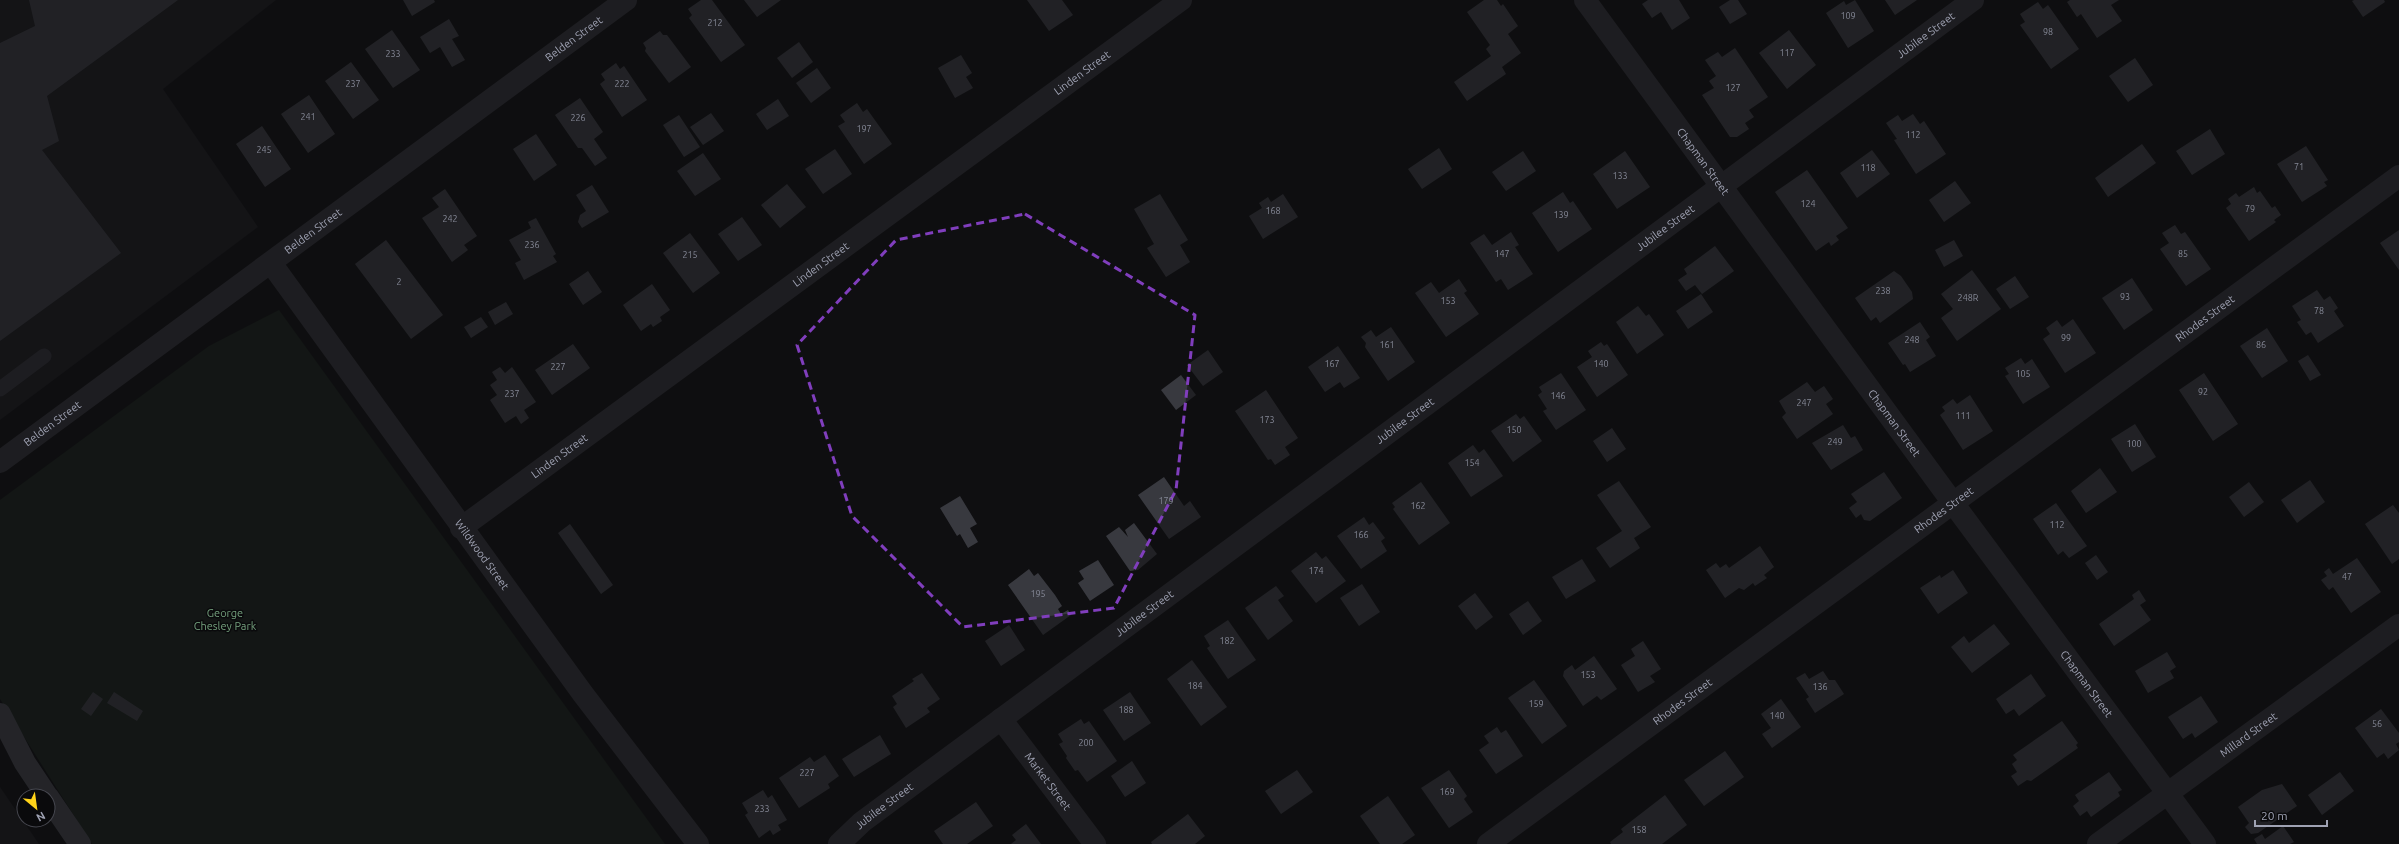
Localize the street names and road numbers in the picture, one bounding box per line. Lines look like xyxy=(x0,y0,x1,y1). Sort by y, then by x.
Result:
street label: Jubilee Street xyxy=(1894,9,1958,60)
street label: Belden Street xyxy=(543,13,605,64)
street label: Linden Street xyxy=(1052,48,1113,97)
street label: Chapman Street xyxy=(1675,126,1732,198)
street label: Jubilee Street xyxy=(1634,202,1697,253)
street label: Belden Street xyxy=(282,206,344,256)
street label: Linden Street xyxy=(790,239,852,289)
street label: Rhodes Street xyxy=(2173,292,2237,344)
street label: Chapman Street xyxy=(1866,387,1923,459)
street label: Jubilee Street xyxy=(1373,395,1437,446)
street label: Belden Street xyxy=(21,398,84,448)
street label: Linden Street xyxy=(529,431,590,480)
street label: Rhodes Street xyxy=(1912,484,1976,535)
street label: Wildwood Street xyxy=(453,517,512,593)
street label: Jubilee Street xyxy=(1113,587,1176,639)
street label: Chapman Street xyxy=(2058,648,2116,720)
street label: Rhodes Street xyxy=(1651,676,1715,727)
street label: Millard Street xyxy=(2218,709,2280,759)
street label: Market Street xyxy=(1023,750,1074,813)
street label: Jubilee Street xyxy=(853,780,916,831)

